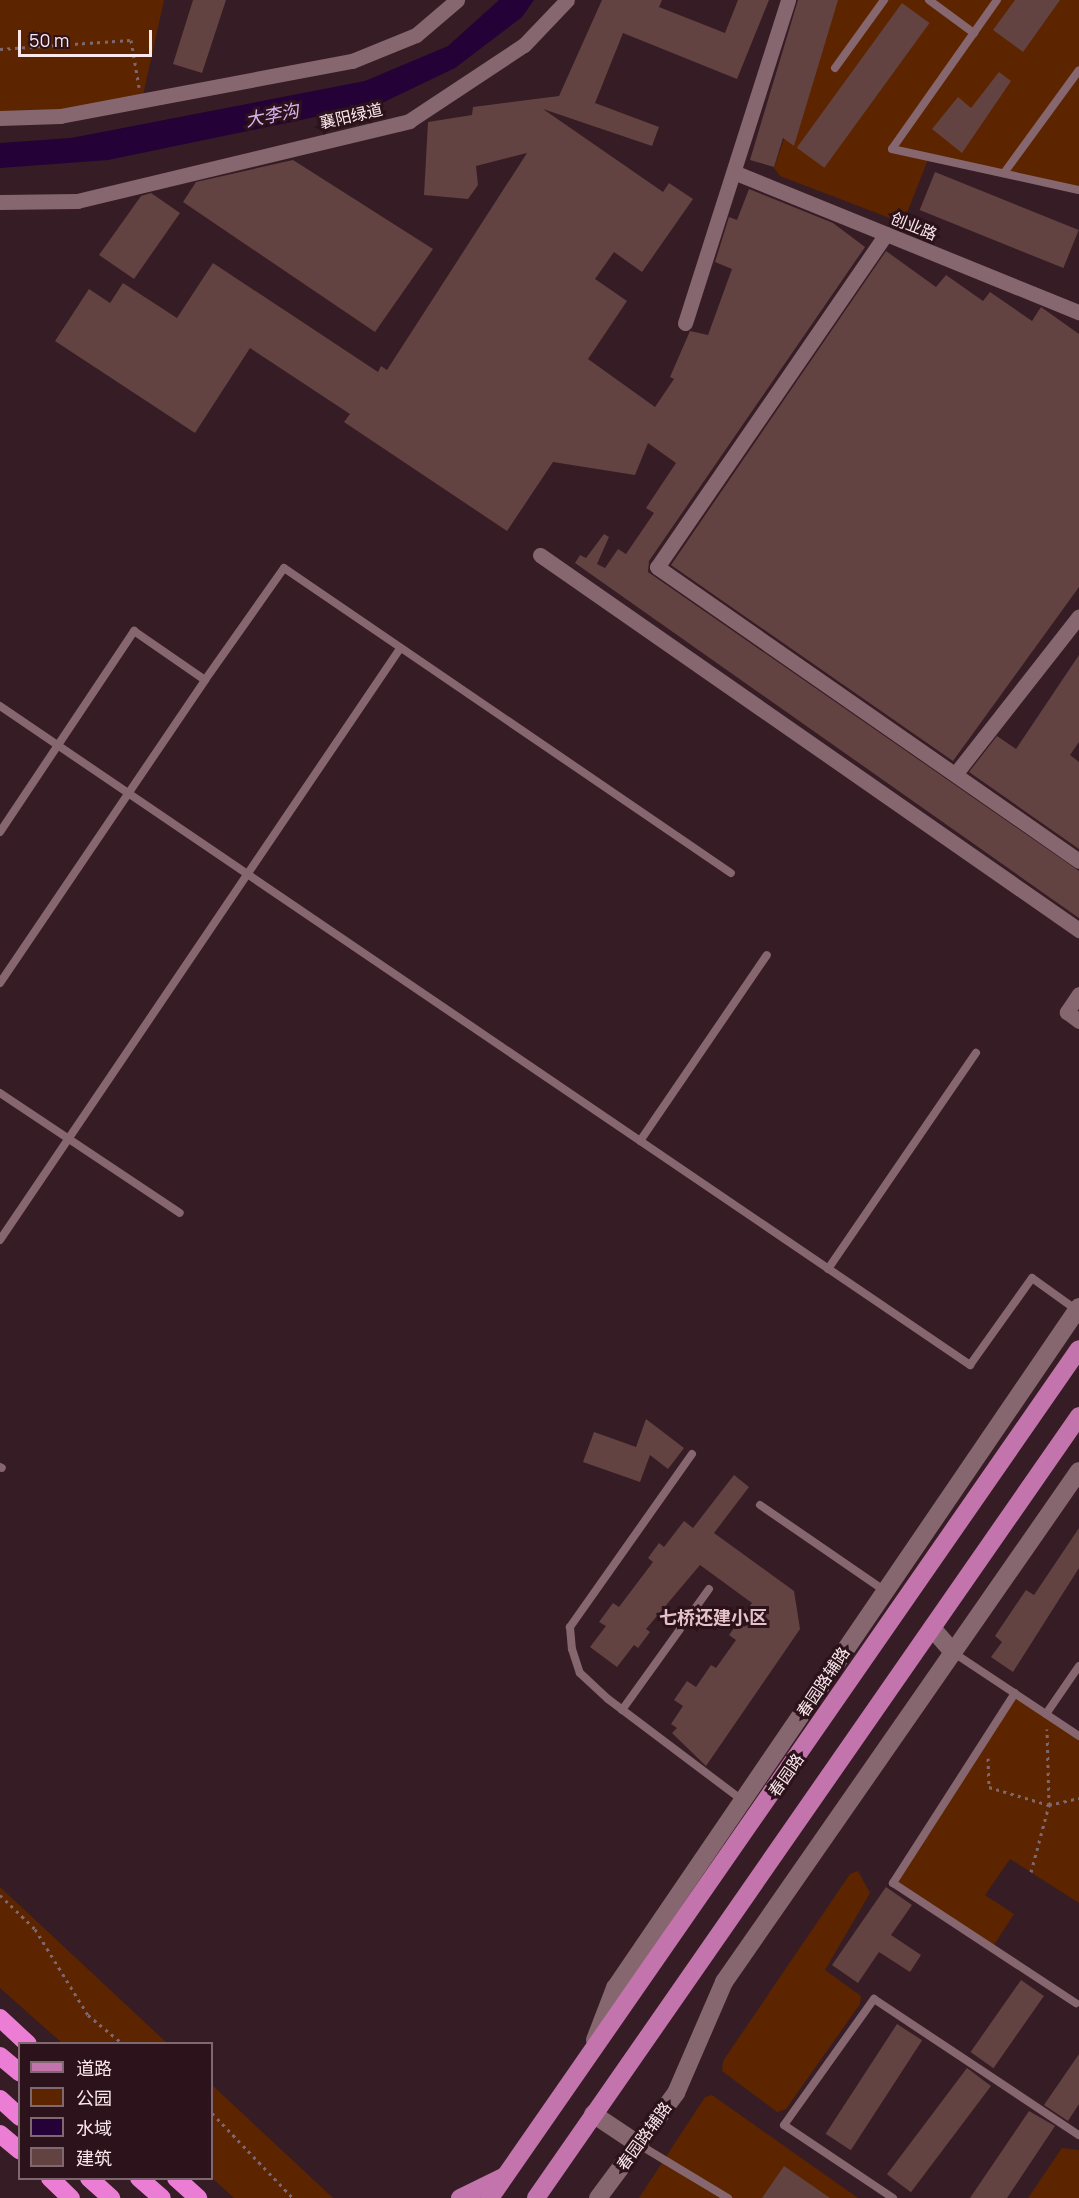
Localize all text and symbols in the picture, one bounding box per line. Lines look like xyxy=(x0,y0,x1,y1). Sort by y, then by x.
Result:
scale bar xyxy=(21,18,154,56)
text: 50 m xyxy=(29,28,69,52)
water label: 大李沟 xyxy=(243,99,301,131)
street label: 襄阳绿道 xyxy=(318,99,384,133)
street label: 创业路 xyxy=(888,208,940,244)
district label: 七桥还建小区 xyxy=(659,1606,767,1628)
street label: 春园路辅路 xyxy=(793,1643,853,1721)
street label: 春园路 xyxy=(764,1750,808,1800)
legend xyxy=(18,2042,213,2180)
text: 道路 xyxy=(76,2056,112,2080)
text: 公园 xyxy=(76,2086,112,2110)
street label: 春园路辅路 xyxy=(613,2098,675,2174)
text: 水域 xyxy=(76,2116,112,2140)
text: 建筑 xyxy=(76,2146,112,2170)

